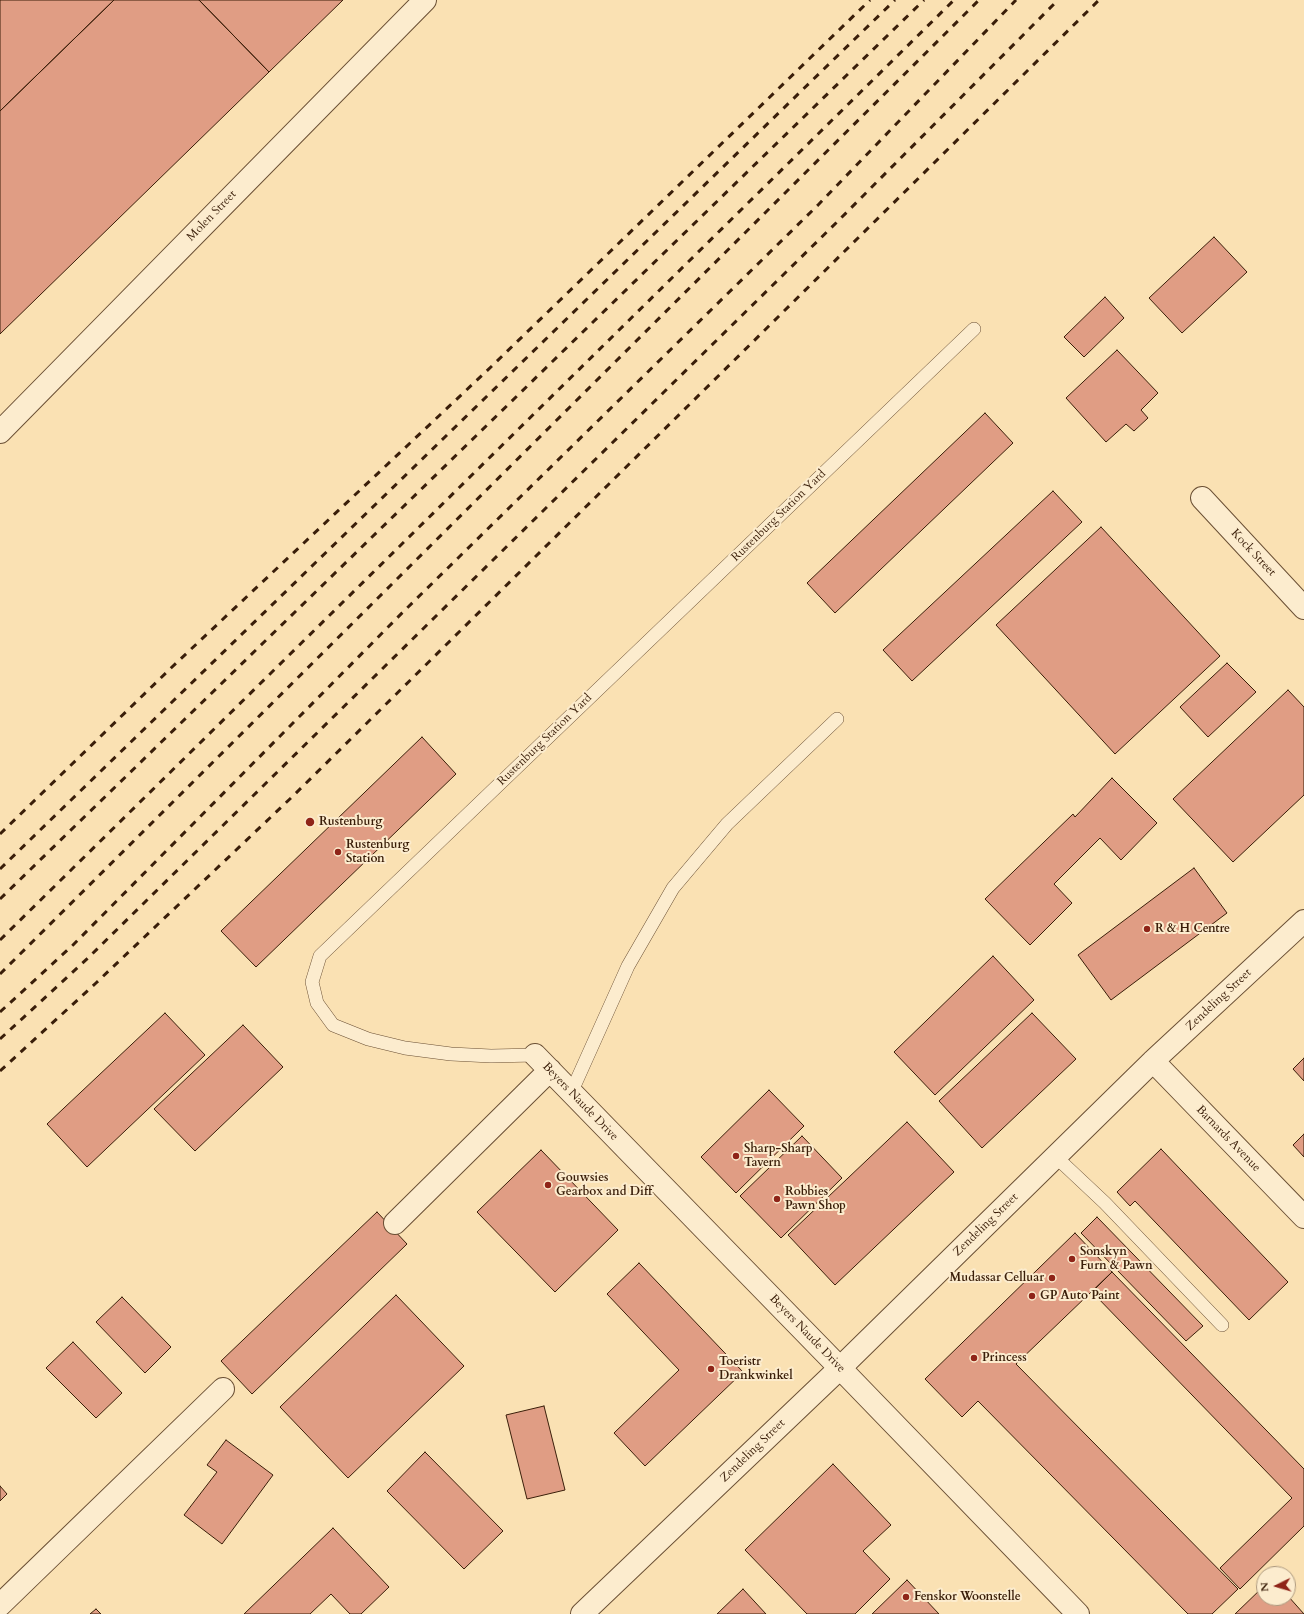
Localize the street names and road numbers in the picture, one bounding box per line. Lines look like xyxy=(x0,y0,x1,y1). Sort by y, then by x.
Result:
street label: Molen Street xyxy=(184,188,240,244)
street label: Rustenburg Station Yard xyxy=(729,467,829,565)
street label: Kock Street xyxy=(1227,526,1279,580)
street label: Rustenburg Station Yard xyxy=(495,691,595,789)
street label: Zendeling Street xyxy=(1183,966,1255,1034)
street label: Beyers Naude Drive xyxy=(539,1060,621,1144)
street label: Barnards Avenue xyxy=(1193,1103,1263,1175)
street label: Zendeling Street xyxy=(951,1190,1021,1260)
street label: Beyers Naude Drive xyxy=(766,1292,848,1376)
street label: Zendeling Street xyxy=(718,1416,788,1486)

